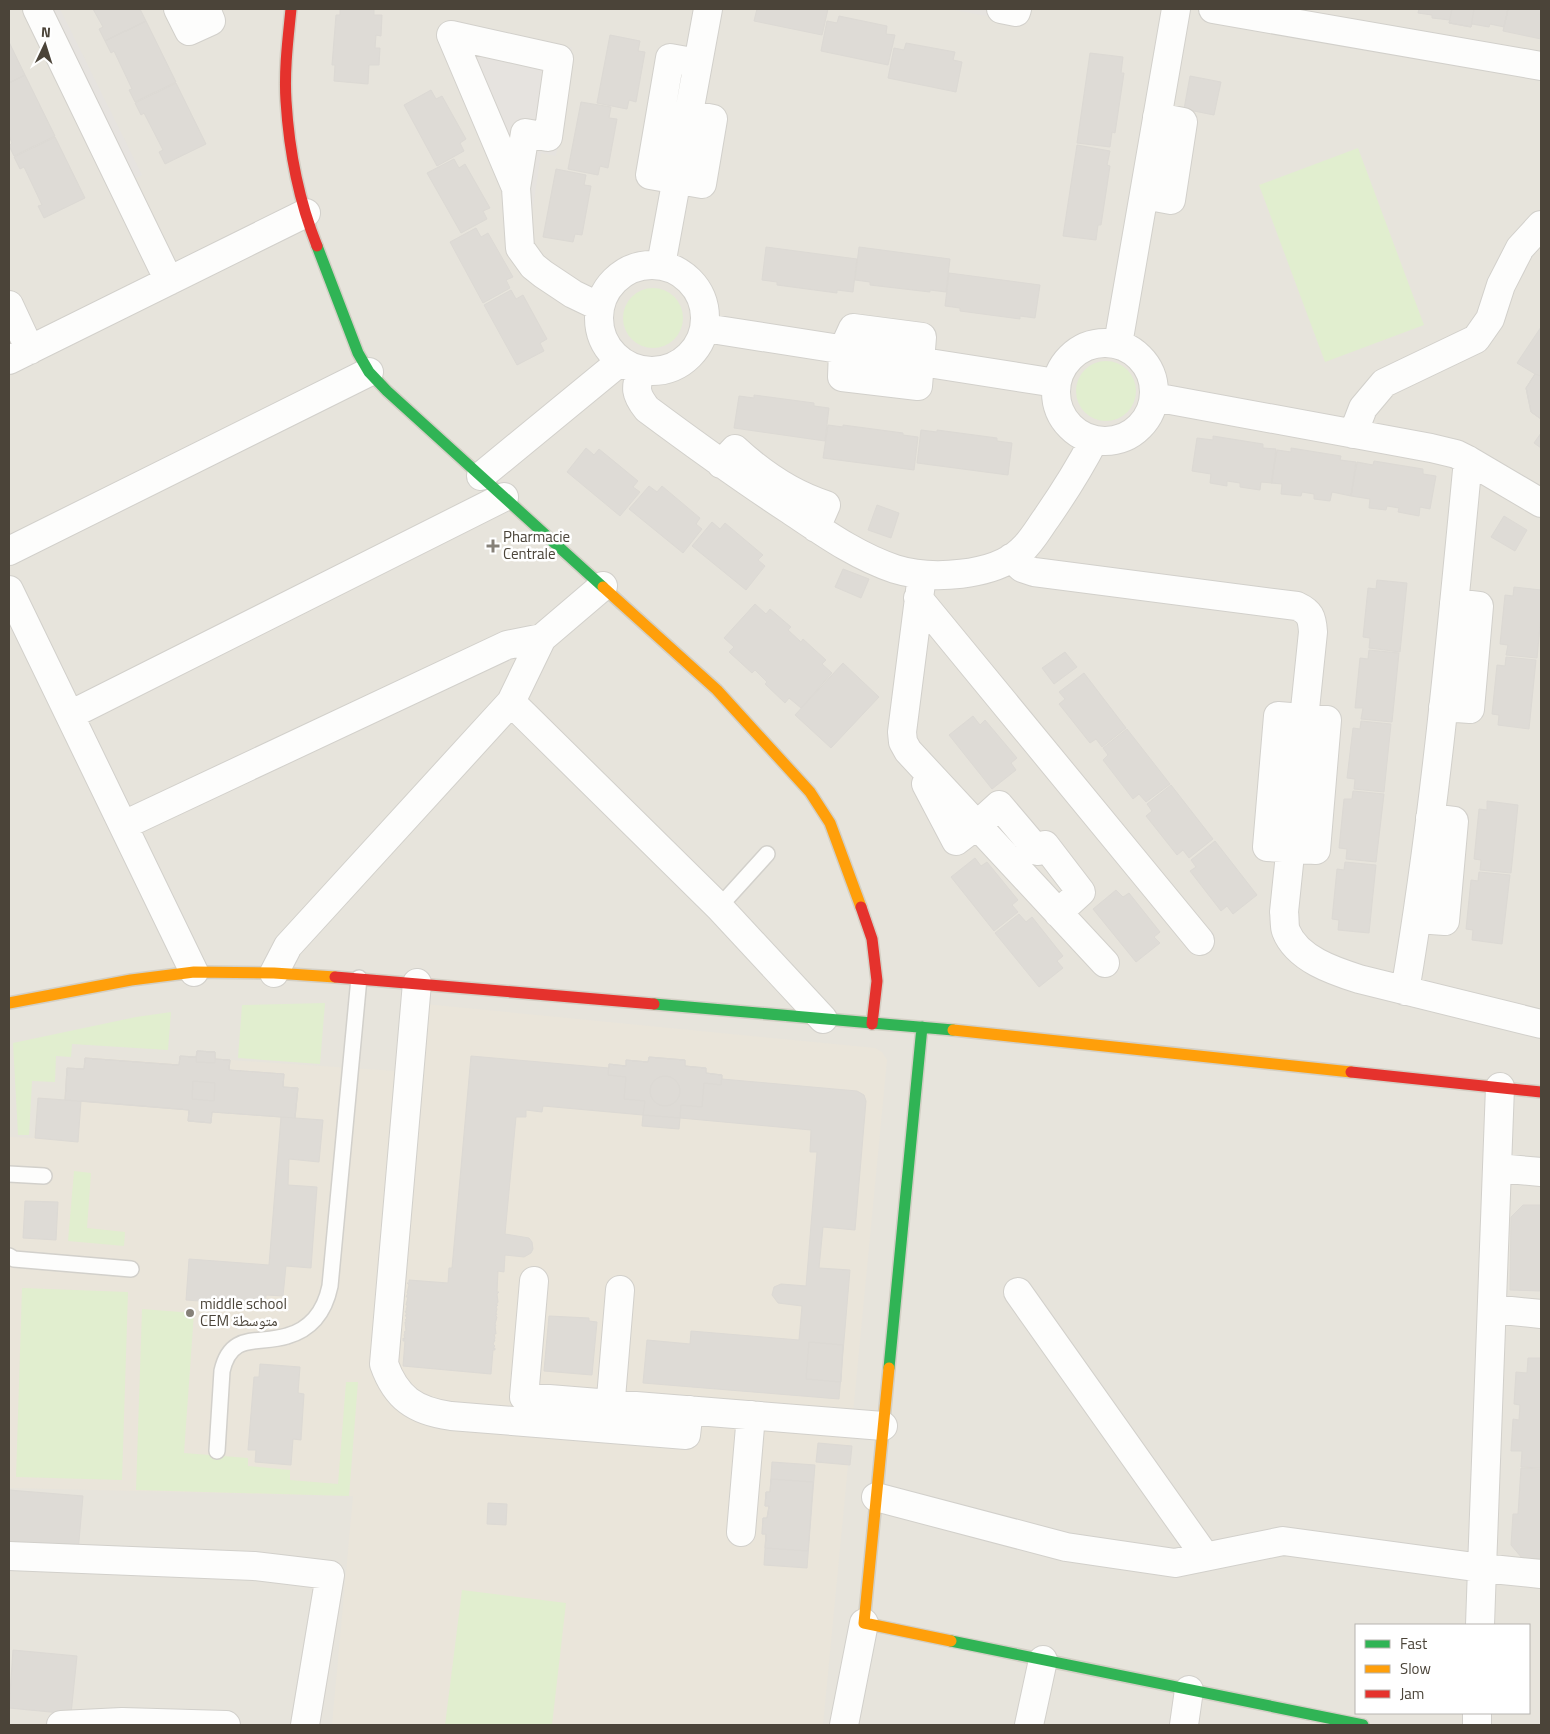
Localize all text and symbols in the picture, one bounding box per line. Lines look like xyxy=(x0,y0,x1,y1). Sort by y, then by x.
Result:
north arrow xyxy=(20,20,70,70)
text: N xyxy=(40,21,52,42)
place label: Pharmacie Centrale xyxy=(503,525,570,565)
marker: Pharmacie Centrale xyxy=(487,540,499,552)
place label: middle school CEM متوسطة xyxy=(200,1292,287,1332)
marker: middle school CEM متوسطة xyxy=(184,1307,196,1319)
legend xyxy=(1355,1624,1530,1714)
text: Fast xyxy=(1400,1632,1428,1655)
text: Slow xyxy=(1400,1657,1431,1680)
text: Jam xyxy=(1400,1682,1424,1705)

